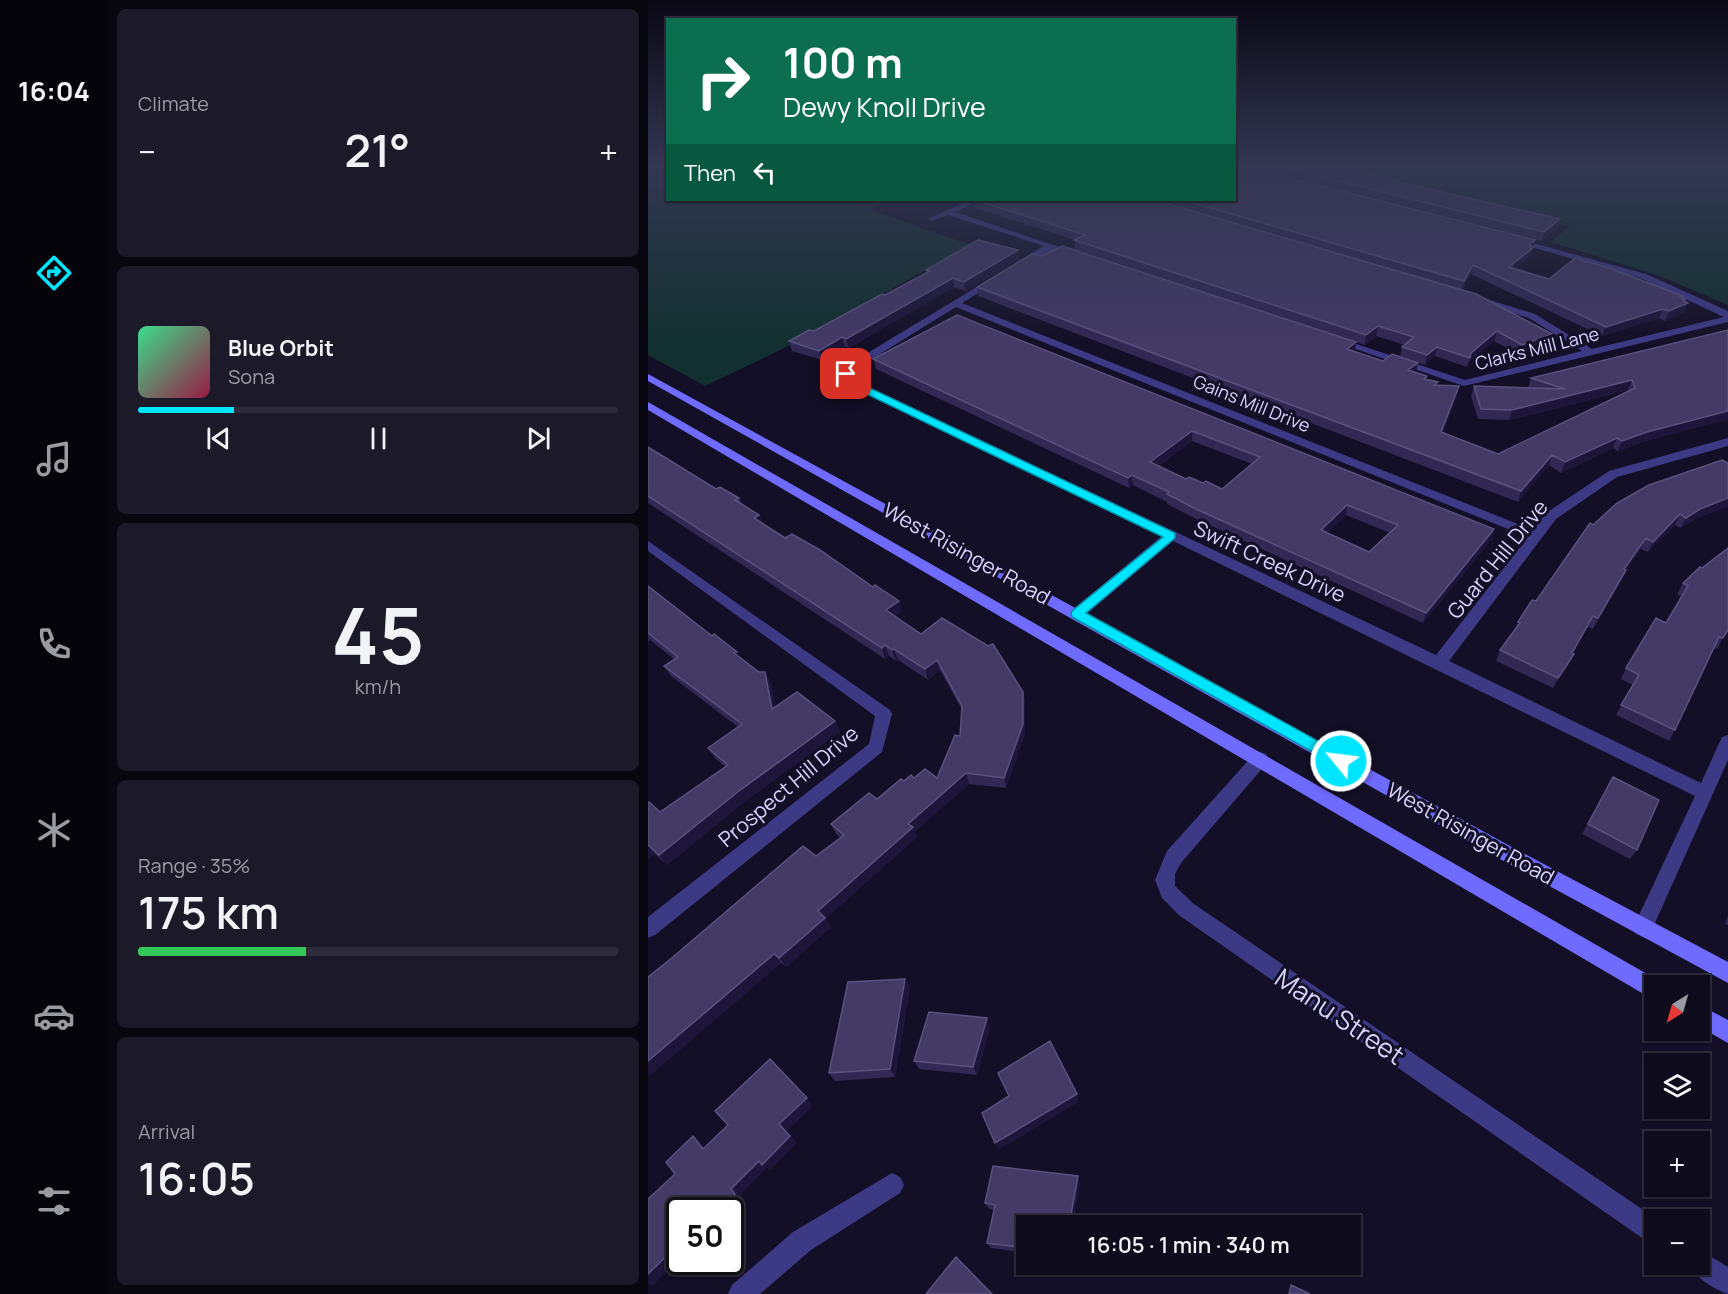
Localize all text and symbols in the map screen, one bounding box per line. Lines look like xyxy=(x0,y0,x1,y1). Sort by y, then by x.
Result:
text: 100 m xyxy=(783,33,903,91)
icon: right xyxy=(684,42,762,120)
text: 16:04 xyxy=(18,72,90,109)
text: Dewy Knoll Drive xyxy=(783,88,986,125)
text: Climate xyxy=(138,90,209,117)
text: 21° xyxy=(345,119,410,181)
text: − xyxy=(138,129,156,174)
text: + xyxy=(599,129,618,174)
icon: left xyxy=(748,156,781,189)
text: Then xyxy=(684,158,736,188)
icon: directions xyxy=(33,252,75,294)
street label: Clarks Mill Lane xyxy=(1472,321,1602,375)
text: Blue Orbit xyxy=(228,333,334,363)
pin xyxy=(820,348,871,399)
icon: arrive xyxy=(829,357,862,390)
text: Sona xyxy=(228,363,275,390)
street label: Gains Mill Drive xyxy=(1190,369,1314,437)
icon: previous xyxy=(202,422,235,455)
icon: pause xyxy=(362,422,395,455)
icon: next xyxy=(522,422,555,455)
icon: music xyxy=(33,438,75,480)
street label: Guard Hill Drive xyxy=(1440,494,1554,624)
street label: West Risinger Road xyxy=(878,495,1056,611)
street label: Swift Creek Drive xyxy=(1189,514,1351,608)
text: 45 xyxy=(331,581,425,687)
icon: phone xyxy=(33,623,75,665)
text: km/h xyxy=(355,673,401,700)
street label: Prospect Hill Drive xyxy=(712,719,864,853)
position arrow xyxy=(1309,729,1373,793)
street label: West Risinger Road xyxy=(1382,775,1560,891)
icon: climate xyxy=(33,809,75,851)
text: Range · 35% xyxy=(138,852,250,879)
text: 175 km xyxy=(138,881,279,943)
street label: Manu Street xyxy=(1268,959,1412,1073)
north arrow xyxy=(1644,975,1710,1041)
map controls xyxy=(1644,975,1710,1275)
icon: car xyxy=(33,995,75,1037)
button: layers xyxy=(1644,1053,1710,1119)
text: Arrival xyxy=(138,1118,195,1145)
button: + xyxy=(1644,1131,1710,1197)
text: 16:05 xyxy=(138,1147,255,1209)
icon: filters xyxy=(33,1180,75,1222)
speed limit sign: 50 xyxy=(666,1197,744,1275)
button: − xyxy=(1644,1209,1710,1275)
text: 16:05 · 1 min · 340 m xyxy=(1087,1230,1290,1260)

